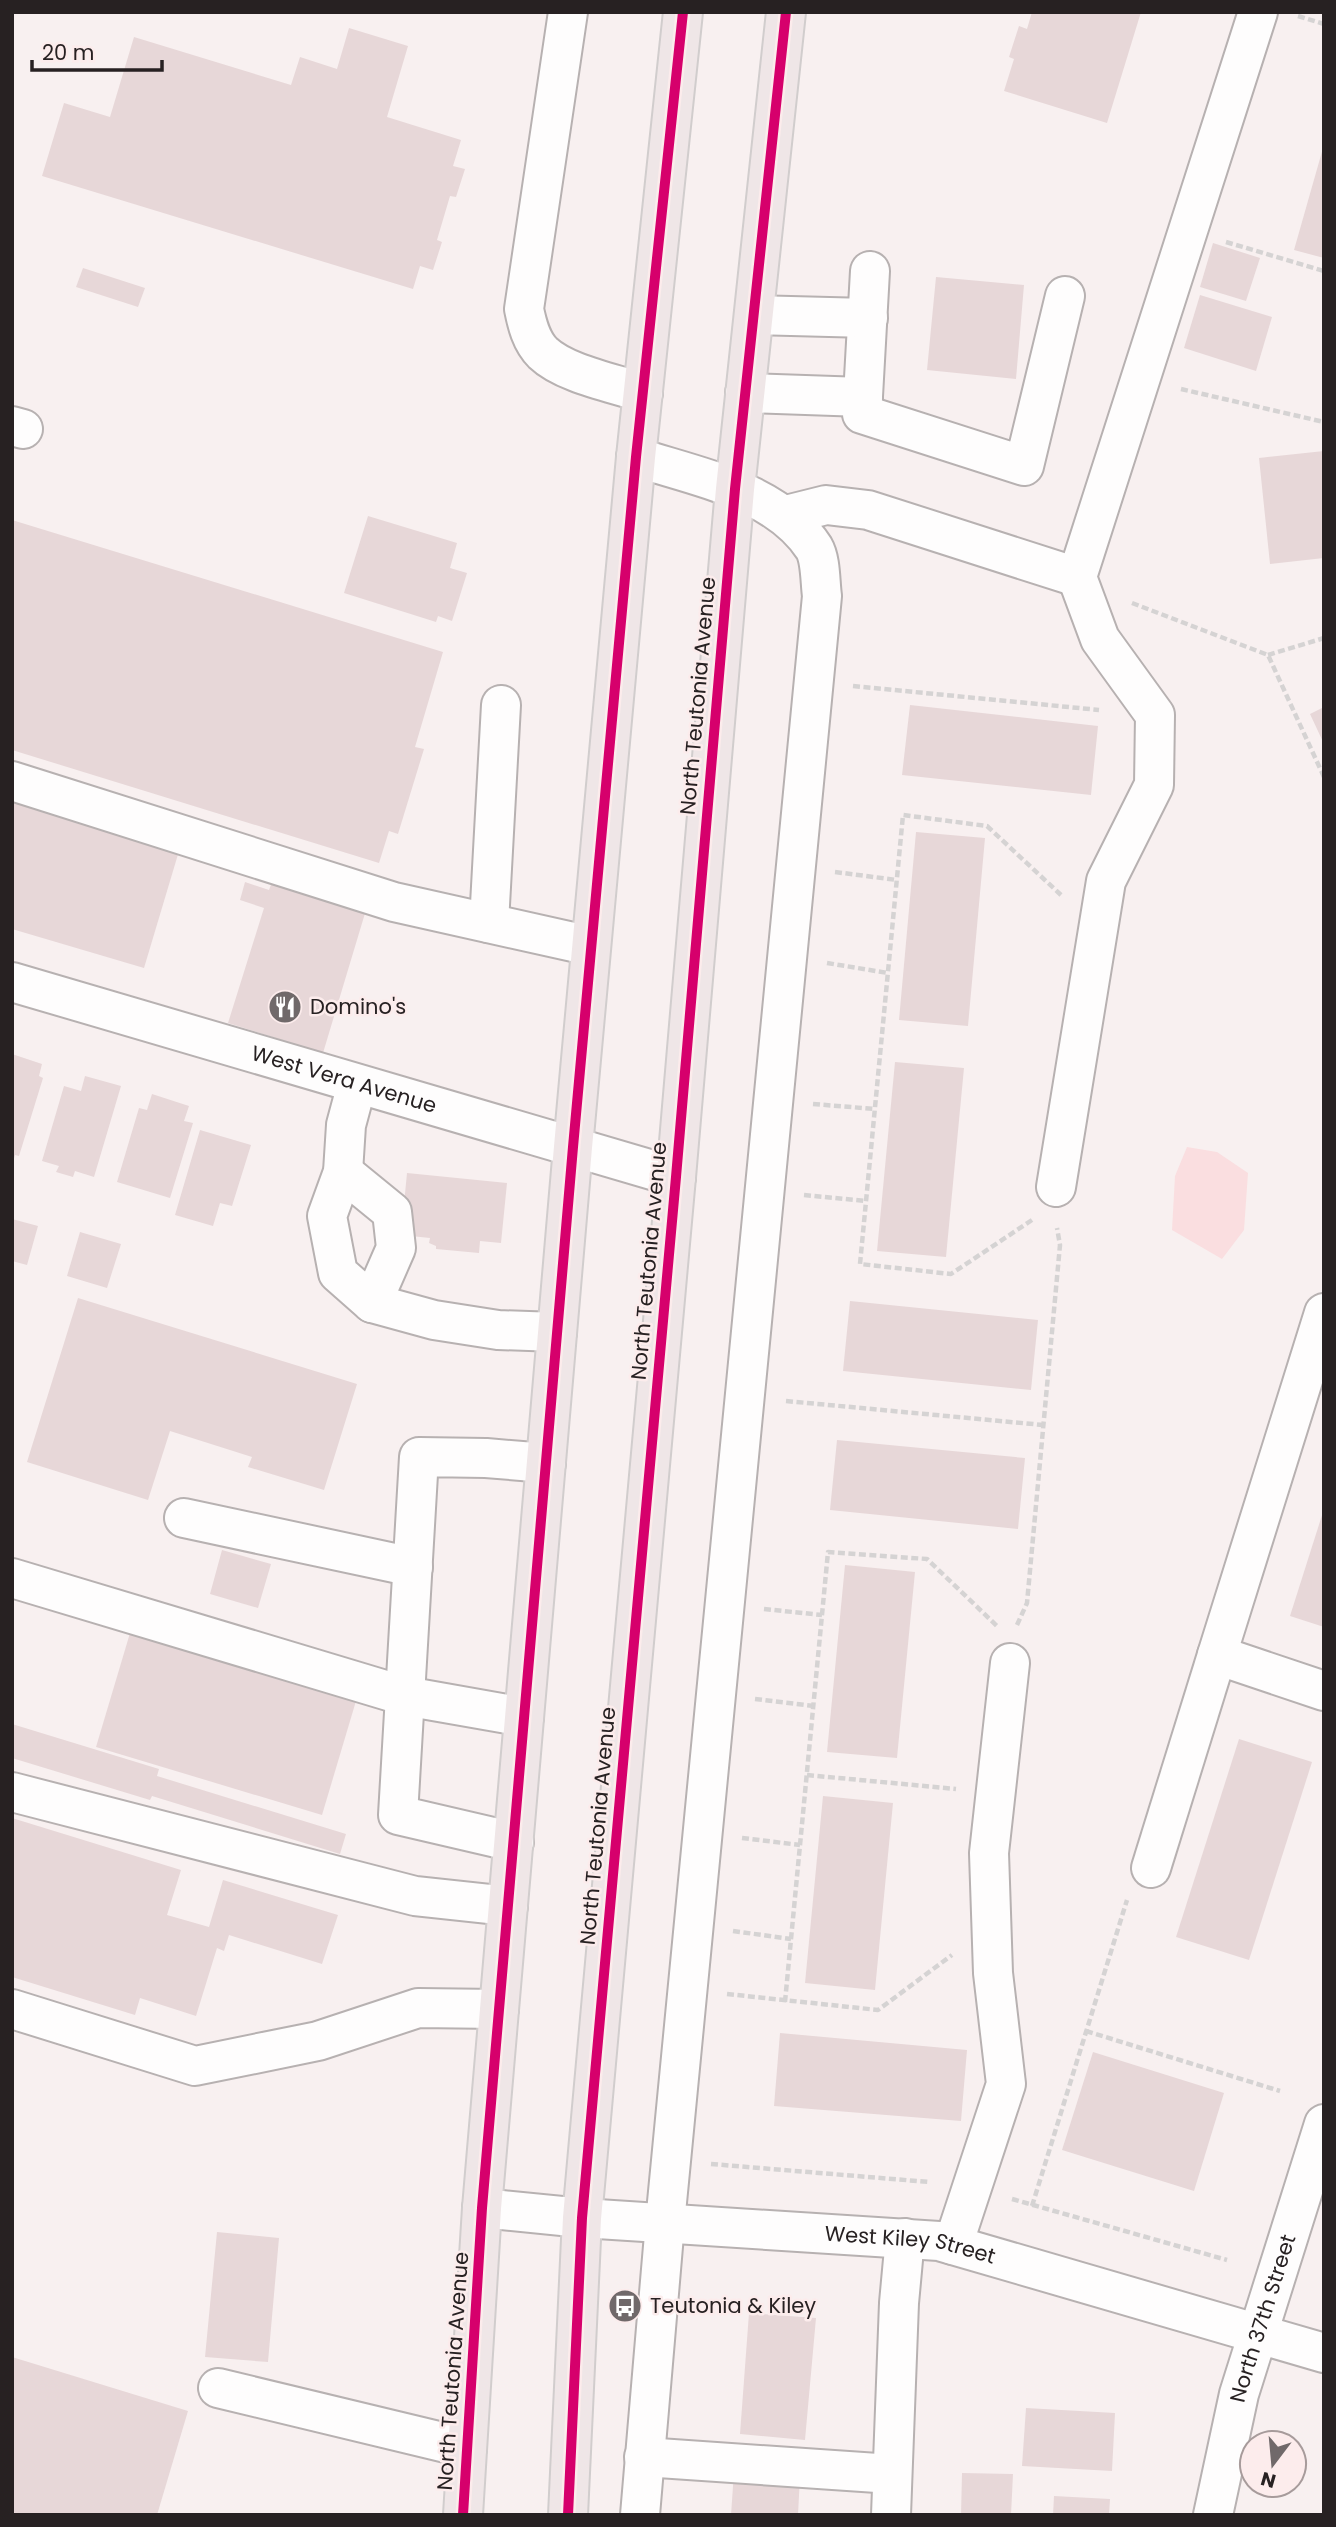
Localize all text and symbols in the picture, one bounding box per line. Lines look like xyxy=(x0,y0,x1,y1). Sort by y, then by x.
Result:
scale bar xyxy=(32,28,161,72)
text: 20 m xyxy=(42,38,95,67)
street label: North Teutonia Avenue xyxy=(673,576,722,816)
restaurant icon: Domino's xyxy=(266,988,304,1026)
place label: Domino's xyxy=(310,992,406,1021)
street label: West Vera Avenue xyxy=(248,1038,440,1120)
street label: North Teutonia Avenue xyxy=(624,1141,673,1381)
street label: North Teutonia Avenue xyxy=(573,1706,622,1946)
street label: West Kiley Street xyxy=(824,2219,999,2271)
street label: North 37th Street xyxy=(1223,2231,1302,2405)
street label: North Teutonia Avenue xyxy=(430,2251,475,2491)
bus stop icon: Teutonia & Kiley xyxy=(606,2287,644,2325)
place label: Teutonia & Kiley xyxy=(650,2291,816,2320)
north arrow xyxy=(1238,2429,1308,2499)
text: N xyxy=(1258,2465,1279,2495)

